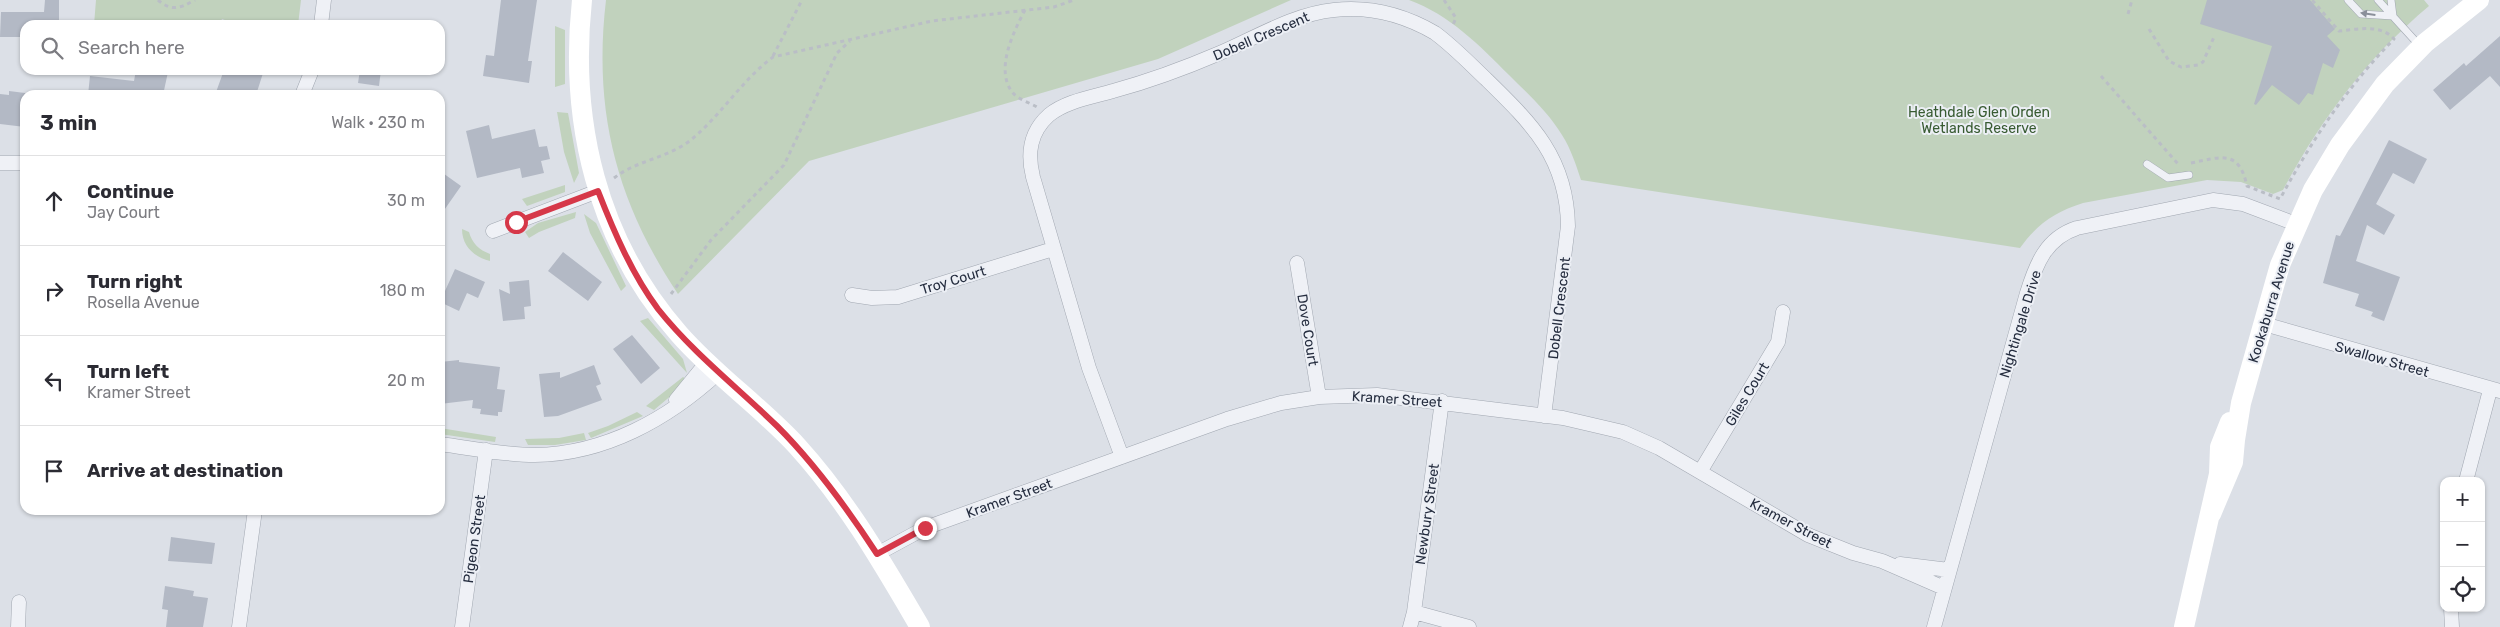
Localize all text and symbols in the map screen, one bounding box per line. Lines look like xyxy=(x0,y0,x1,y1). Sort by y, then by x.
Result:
street label: Dobell Crescent xyxy=(1210,8,1312,64)
one-way arrow xyxy=(2359,10,2375,18)
search box xyxy=(20,20,445,75)
icon: search xyxy=(38,34,66,62)
text: Search here xyxy=(78,36,185,59)
park label: Heathdale Glen Orden Wetlands Reserve xyxy=(1908,104,2050,137)
text: 3 min xyxy=(40,110,97,135)
text: Walk · 230 m xyxy=(331,113,425,132)
text: Continue xyxy=(87,180,174,203)
icon: ahead xyxy=(40,187,68,215)
text: 30 m xyxy=(387,191,425,210)
text: Jay Court xyxy=(87,203,160,222)
route start xyxy=(505,211,528,234)
street label: Kookaburra Avenue xyxy=(2245,239,2298,365)
street label: Dobell Crescent xyxy=(1545,255,1574,360)
street label: Troy Court xyxy=(918,262,988,298)
street label: Nightingale Drive xyxy=(1996,268,2045,380)
text: Turn right xyxy=(87,270,182,293)
icon: right xyxy=(40,277,68,305)
text: 180 m xyxy=(380,281,425,300)
text: Rosella Avenue xyxy=(87,293,200,312)
street label: Dove Court xyxy=(1293,293,1322,368)
street label: Swallow Street xyxy=(2333,338,2431,381)
street label: Giles Court xyxy=(1722,359,1773,429)
text: Turn left xyxy=(87,360,169,383)
icon: left xyxy=(40,367,68,395)
text: 20 m xyxy=(387,371,425,390)
text: Kramer Street xyxy=(87,383,190,402)
street label: Kramer Street xyxy=(1351,388,1443,411)
icon: arrive xyxy=(40,457,68,485)
text: Arrive at destination xyxy=(87,459,283,482)
street label: Newbury Street xyxy=(1412,462,1443,566)
street label: Kramer Street xyxy=(964,475,1055,522)
map controls xyxy=(2440,477,2485,612)
button: + xyxy=(2440,477,2485,522)
street label: Pigeon Street xyxy=(460,493,489,584)
street label: Kramer Street xyxy=(1747,495,1835,552)
route end xyxy=(914,517,937,540)
button: − xyxy=(2440,522,2485,567)
button: locate xyxy=(2440,567,2485,612)

